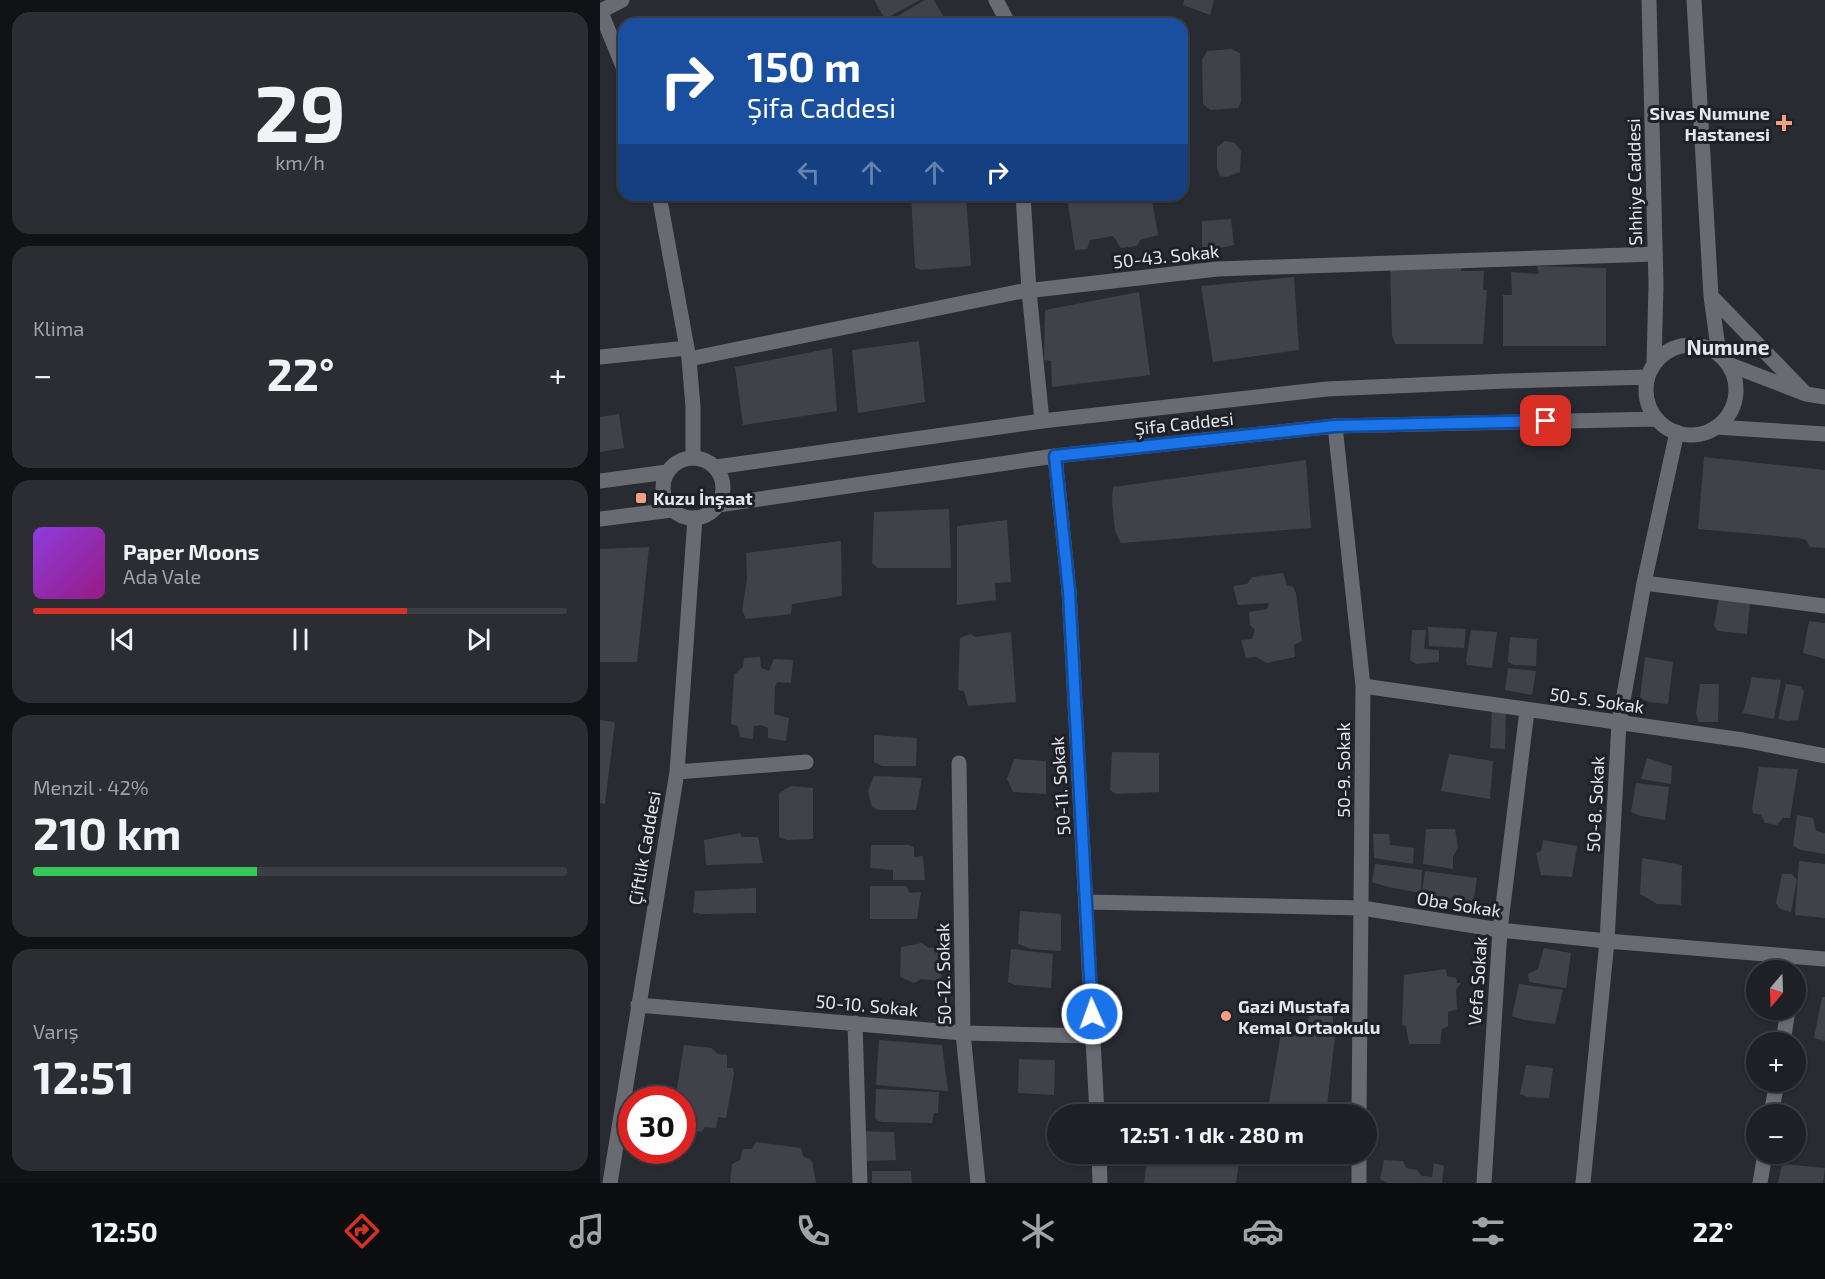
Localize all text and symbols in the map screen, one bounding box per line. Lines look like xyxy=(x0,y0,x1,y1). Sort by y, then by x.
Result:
text: 150 m xyxy=(747,40,861,90)
icon: right xyxy=(648,42,726,120)
text: 29 xyxy=(254,64,346,158)
text: Şifa Caddesi xyxy=(747,91,896,123)
place label: Sivas Numune Hastanesi xyxy=(1650,102,1770,145)
marker: Sivas Numune Hastanesi xyxy=(1775,114,1793,132)
street label: Sıhhiye Caddesi xyxy=(1622,118,1646,246)
text: km/h xyxy=(275,150,325,174)
icon: left xyxy=(792,156,825,189)
icon: ahead xyxy=(855,156,888,189)
icon: ahead xyxy=(918,156,951,189)
icon: right xyxy=(981,156,1014,189)
street label: 50-43. Sokak xyxy=(1112,240,1220,272)
text: Klima xyxy=(33,316,84,340)
district label: Numune xyxy=(1686,334,1770,359)
text: 22° xyxy=(267,346,334,400)
text: − xyxy=(33,354,52,394)
text: + xyxy=(549,354,567,394)
pin xyxy=(1520,395,1571,446)
icon: arrive xyxy=(1529,404,1562,437)
street label: Şifa Caddesi xyxy=(1133,407,1235,440)
place label: Kuzu İnşaat xyxy=(653,487,753,510)
marker: Kuzu İnşaat xyxy=(634,491,648,505)
text: Paper Moons xyxy=(123,538,259,564)
text: Ada Vale xyxy=(123,564,201,588)
icon: previous xyxy=(106,623,139,656)
icon: pause xyxy=(284,623,317,656)
icon: next xyxy=(462,623,495,656)
street label: 50-5. Sokak xyxy=(1548,683,1646,717)
street label: 50-9. Sokak xyxy=(1332,722,1354,818)
street label: 50-11. Sokak xyxy=(1046,736,1074,836)
street label: 50-8. Sokak xyxy=(1581,755,1609,853)
text: Menzil · 42% xyxy=(33,775,149,799)
street label: Çiftlik Caddesi xyxy=(623,789,666,907)
text: 210 km xyxy=(33,805,182,859)
street label: Oba Sokak xyxy=(1415,887,1503,921)
street label: 50-12. Sokak xyxy=(931,923,955,1025)
street label: Vefa Sokak xyxy=(1463,936,1491,1026)
north arrow xyxy=(1746,960,1806,1020)
map controls xyxy=(1746,960,1806,1164)
position arrow xyxy=(1060,982,1124,1046)
street label: 50-10. Sokak xyxy=(815,990,919,1020)
place label: Gazi Mustafa Kemal Ortaokulu xyxy=(1238,995,1380,1038)
marker: Gazi Mustafa Kemal Ortaokulu xyxy=(1219,1009,1233,1023)
text: Varış xyxy=(33,1019,79,1043)
button: + xyxy=(1746,1032,1806,1092)
text: 12:51 xyxy=(33,1049,134,1103)
speed limit sign: 30 xyxy=(618,1086,696,1164)
button: − xyxy=(1746,1104,1806,1164)
text: 12:51 · 1 dk · 280 m xyxy=(1120,1121,1304,1147)
icon: directions xyxy=(341,1210,383,1252)
icon: music xyxy=(566,1210,608,1252)
icon: phone xyxy=(792,1210,834,1252)
icon: climate xyxy=(1017,1210,1059,1252)
icon: car xyxy=(1242,1210,1284,1252)
icon: filters xyxy=(1467,1210,1509,1252)
text: 12:50 xyxy=(92,1215,158,1247)
text: 22° xyxy=(1693,1215,1733,1247)

